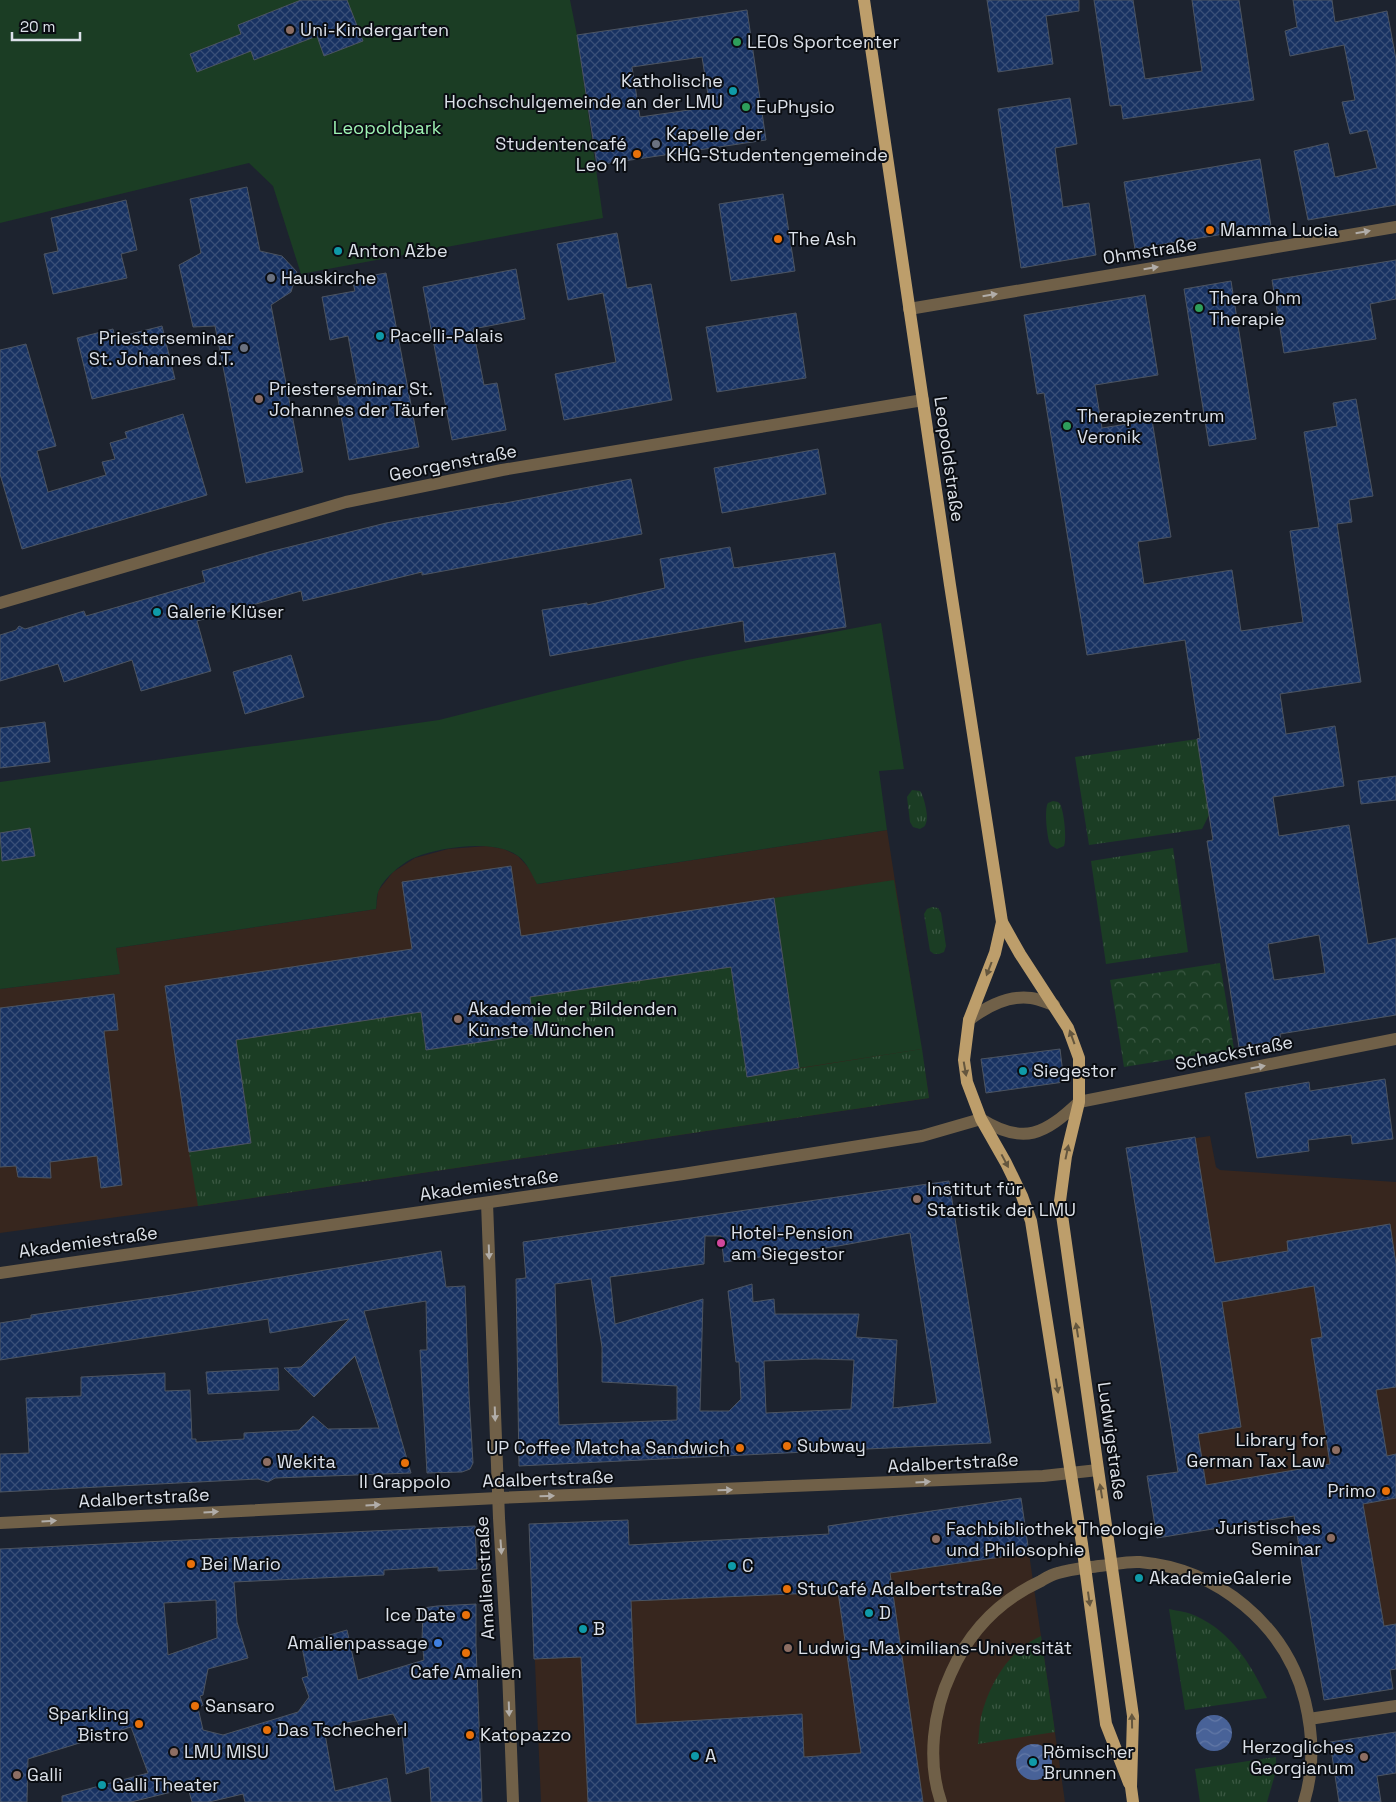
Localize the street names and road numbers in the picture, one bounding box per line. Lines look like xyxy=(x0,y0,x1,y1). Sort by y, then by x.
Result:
street label: Ohmstraße xyxy=(1101,232,1199,269)
street label: Leopoldstraße xyxy=(929,395,970,523)
street label: Georgenstraße xyxy=(387,439,519,486)
street label: Schackstraße xyxy=(1173,1030,1295,1075)
street label: Akademiestraße xyxy=(418,1163,560,1206)
street label: Akademiestraße xyxy=(17,1220,159,1263)
street label: Ludwigstraße xyxy=(1093,1380,1132,1501)
street label: Adalbertstraße xyxy=(887,1448,1019,1477)
street label: Adalbertstraße xyxy=(482,1465,614,1492)
street label: Adalbertstraße xyxy=(78,1483,210,1512)
street label: Amalienstraße xyxy=(470,1515,499,1641)

